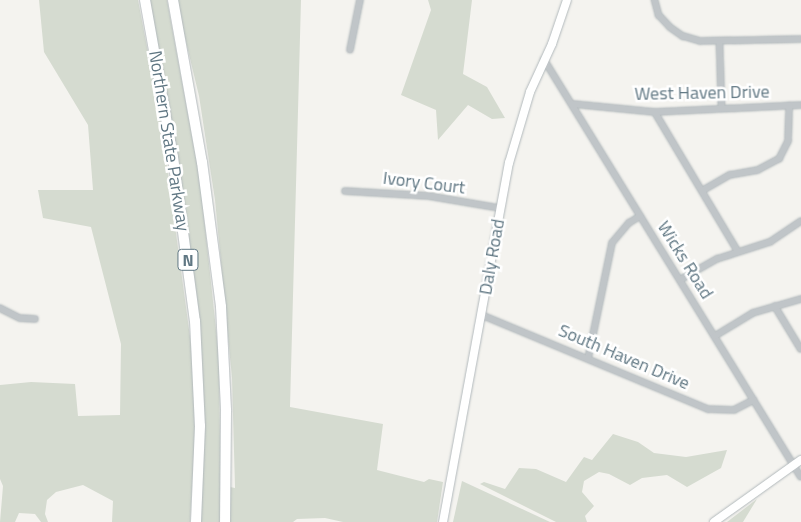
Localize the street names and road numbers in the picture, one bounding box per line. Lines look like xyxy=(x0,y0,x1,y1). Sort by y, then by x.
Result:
street label: Northern State Parkway xyxy=(144,49,194,233)
street label: West Haven Drive xyxy=(634,81,770,105)
street label: Ivory Court xyxy=(382,167,466,199)
street label: Wicks Road xyxy=(653,217,717,303)
street label: Daly Road xyxy=(475,218,509,296)
road number: N xyxy=(177,246,199,274)
street label: South Haven Drive xyxy=(555,320,693,394)

